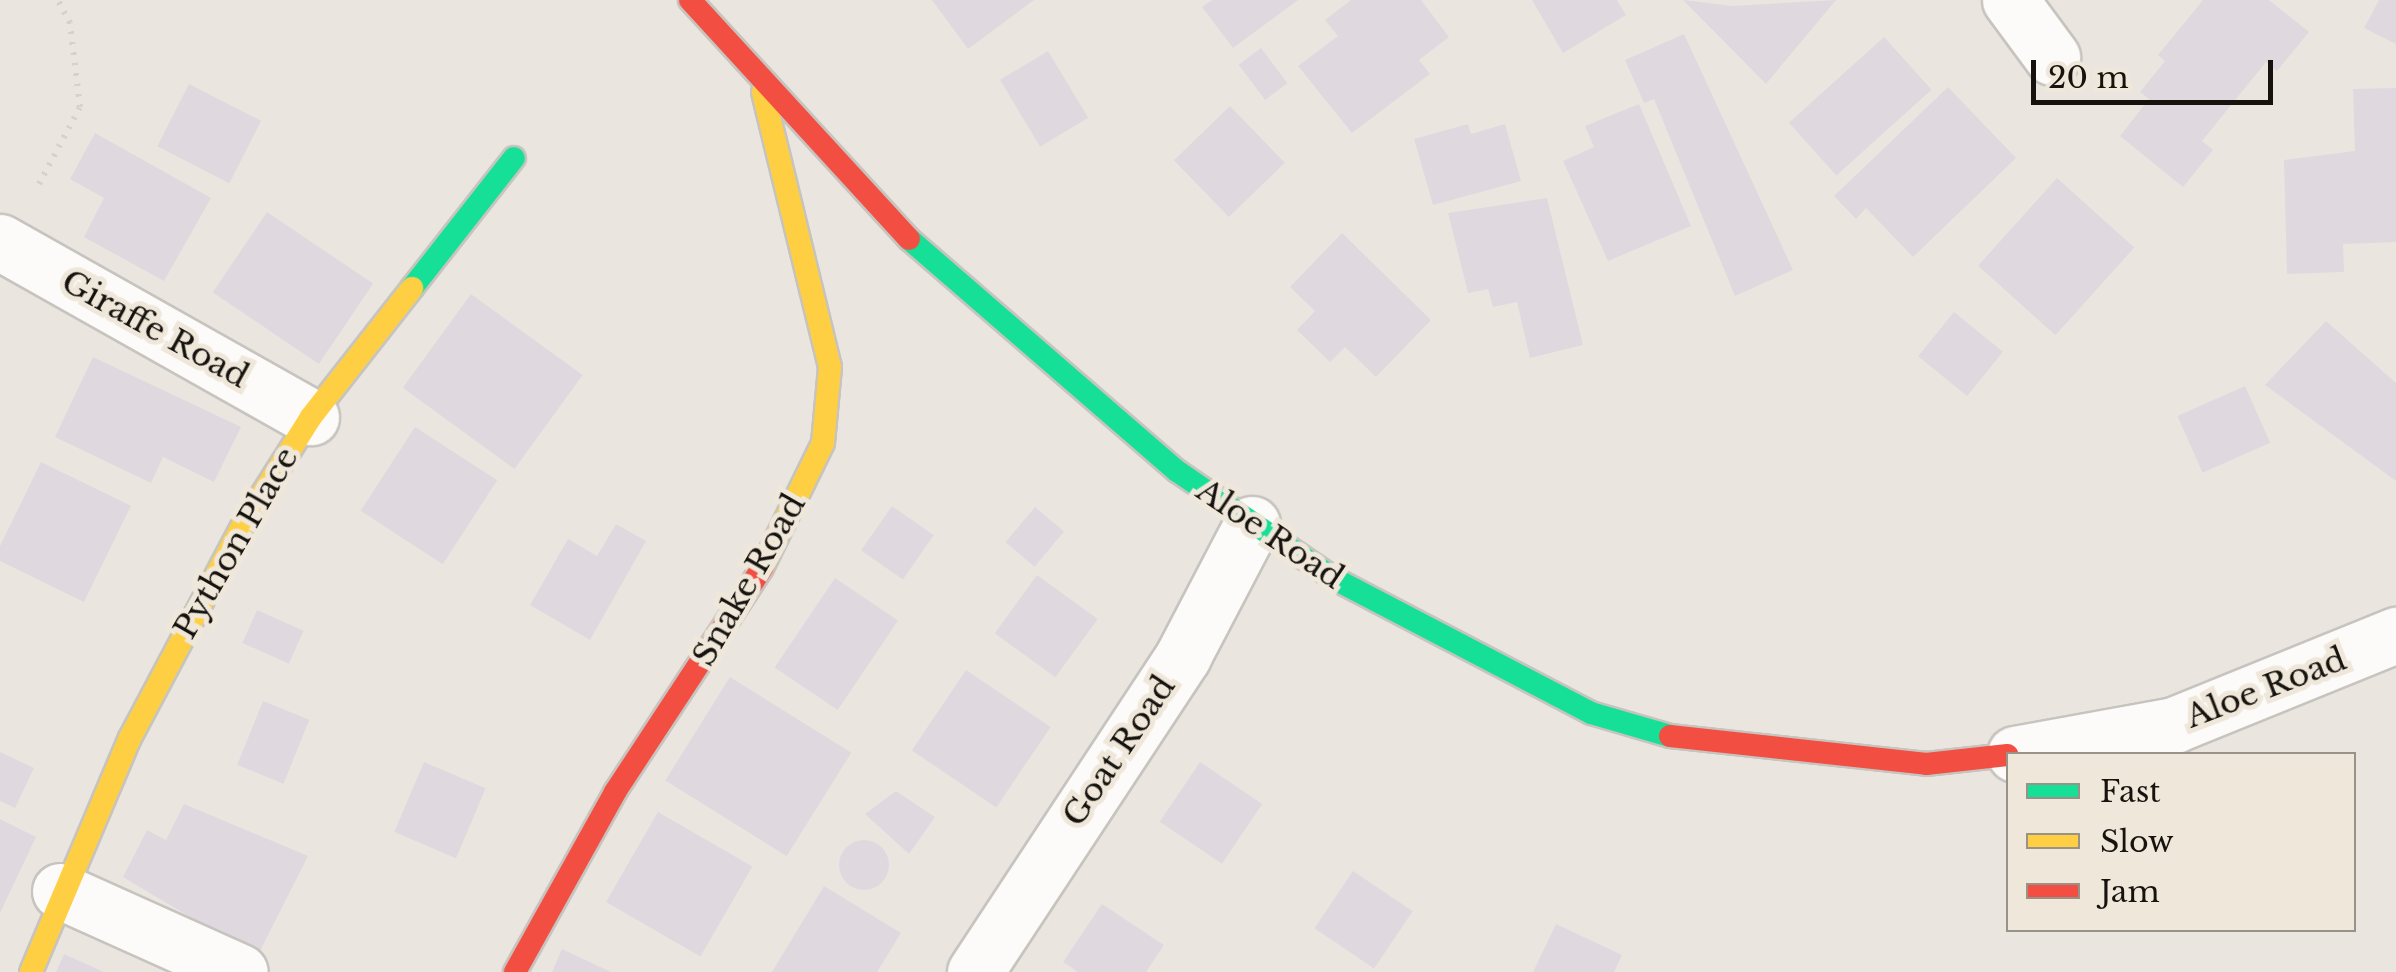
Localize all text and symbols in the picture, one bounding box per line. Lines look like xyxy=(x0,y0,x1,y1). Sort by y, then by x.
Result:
scale bar xyxy=(2036,40,2278,102)
text: 20 m xyxy=(2048,59,2129,96)
street label: Giraffe Road xyxy=(55,262,255,396)
street label: Python Place xyxy=(166,441,306,645)
street label: Aloe Road xyxy=(1189,471,1351,597)
street label: Snake Road xyxy=(684,487,814,673)
street label: Aloe Road xyxy=(2180,640,2352,736)
street label: Goat Road xyxy=(1055,669,1183,833)
legend xyxy=(2006,752,2356,932)
text: Fast xyxy=(2100,773,2161,810)
text: Slow xyxy=(2100,823,2174,860)
text: Jam xyxy=(2100,873,2160,910)

